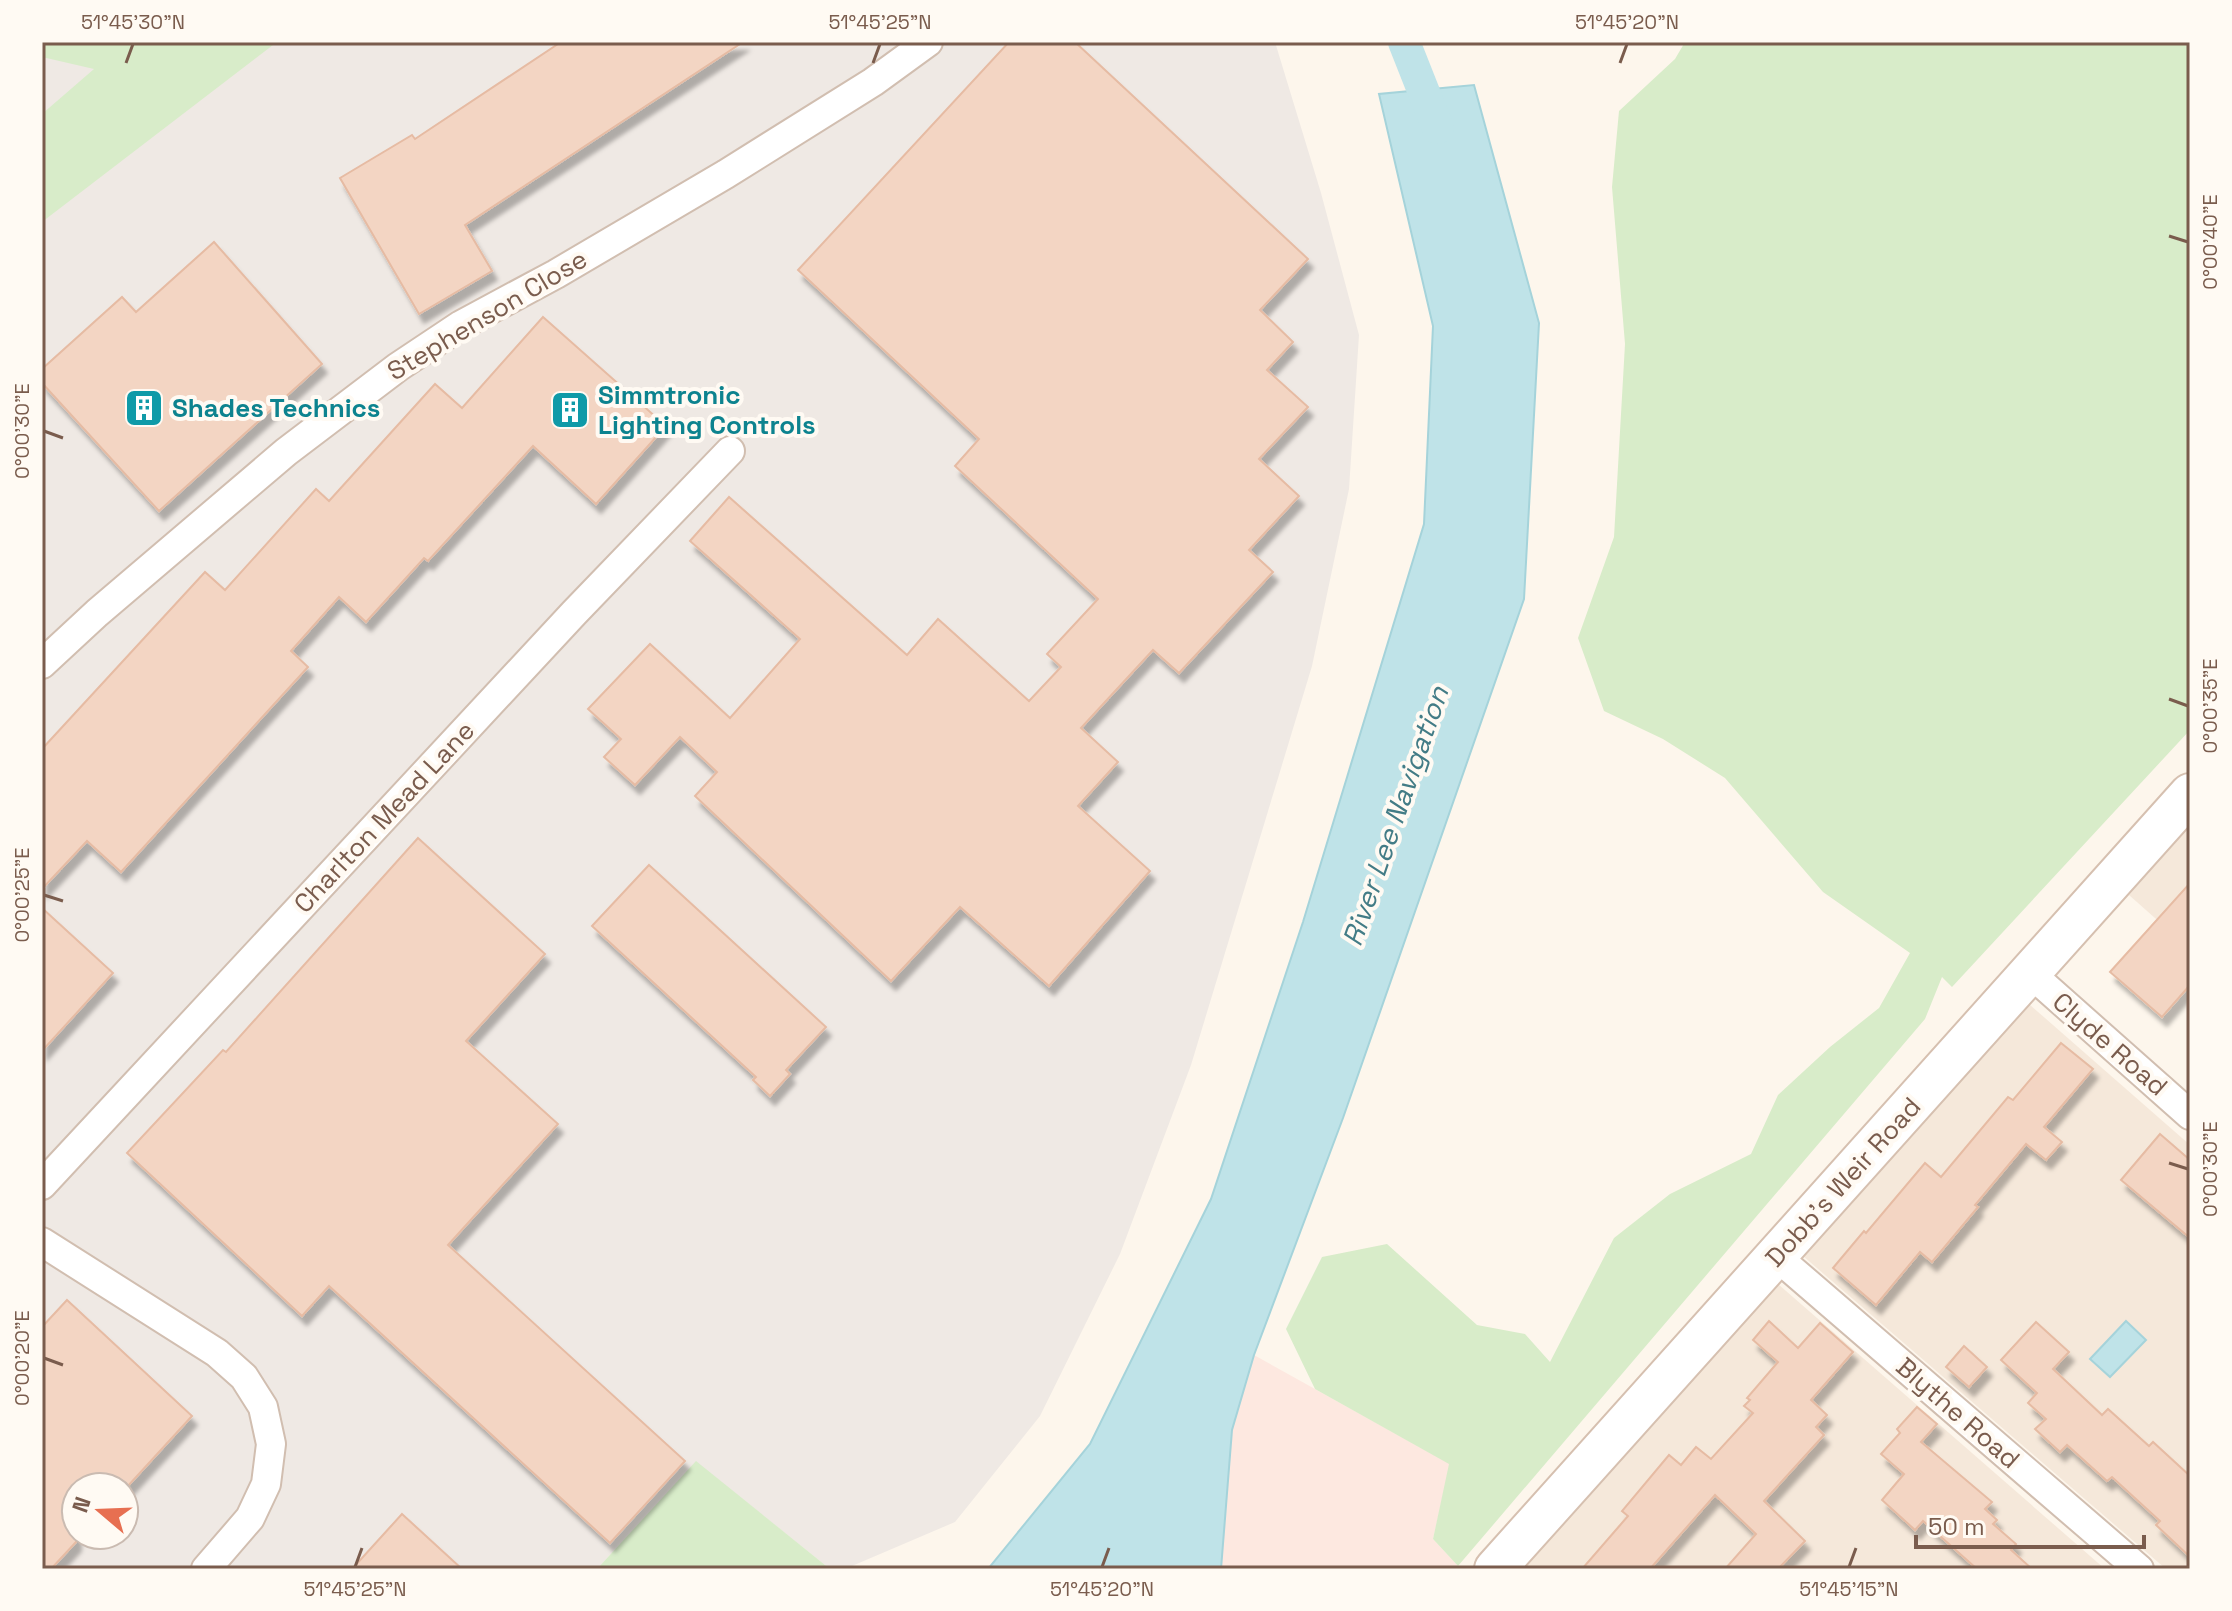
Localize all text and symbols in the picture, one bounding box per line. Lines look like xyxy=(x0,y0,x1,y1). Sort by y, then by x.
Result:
text: 51°45'30"N xyxy=(81,9,185,35)
text: 51°45'25"N xyxy=(829,9,932,35)
text: 51°45'20"N xyxy=(1575,9,1679,35)
text: 0°00'40"E xyxy=(2197,194,2223,290)
street label: Stephenson Close xyxy=(381,242,593,388)
place label: Simmtronic Lighting Controls xyxy=(598,378,816,442)
text: 0°00'30"E xyxy=(9,383,35,479)
building icon: Shades Technics xyxy=(123,387,165,429)
building icon: Simmtronic Lighting Controls xyxy=(549,389,591,431)
place label: Shades Technics xyxy=(172,391,380,425)
text: 0°00'35"E xyxy=(2197,659,2223,753)
water label: River Lee Navigation xyxy=(1334,681,1457,951)
street label: Charlton Mead Lane xyxy=(286,714,482,920)
text: 0°00'25"E xyxy=(9,848,35,942)
street label: Clyde Road xyxy=(2045,985,2175,1103)
street label: Dobb's Weir Road xyxy=(1758,1090,1928,1274)
text: 0°00'30"E xyxy=(2197,1121,2223,1217)
text: 0°00'20"E xyxy=(9,1310,35,1406)
street label: Blythe Road xyxy=(1889,1350,2027,1476)
north arrow xyxy=(60,1471,140,1551)
text: N xyxy=(65,1493,97,1516)
scale bar xyxy=(1916,1499,2144,1549)
text: 50 m xyxy=(1928,1511,1985,1542)
text: 51°45'25"N xyxy=(304,1576,407,1602)
text: 51°45'20"N xyxy=(1050,1576,1154,1602)
text: 51°45'15"N xyxy=(1799,1576,1899,1602)

